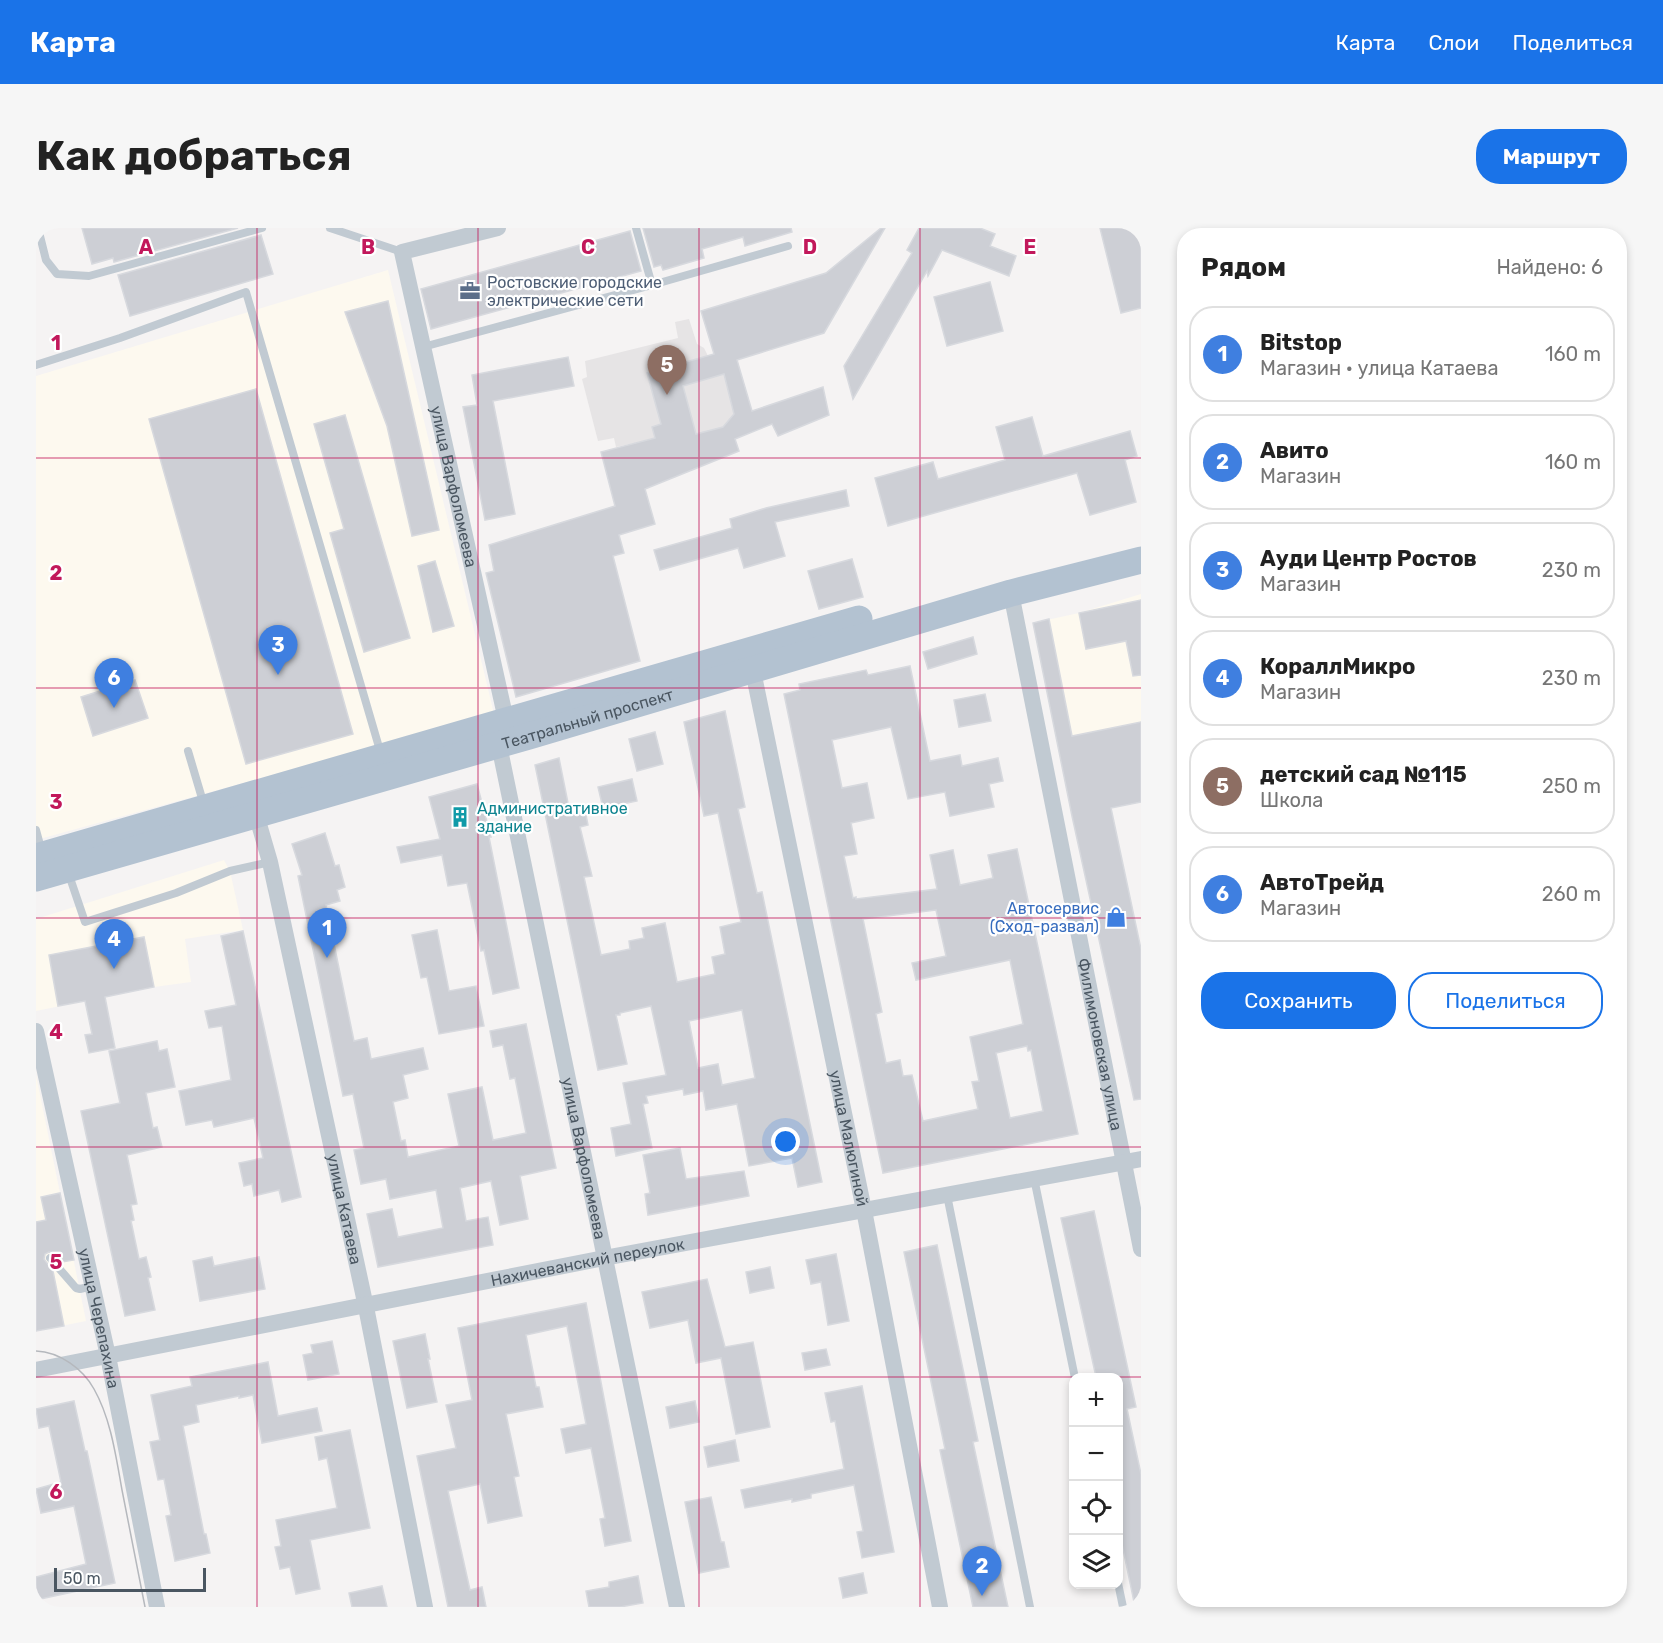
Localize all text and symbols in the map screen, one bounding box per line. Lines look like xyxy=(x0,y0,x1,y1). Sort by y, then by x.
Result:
text: Карта xyxy=(30,26,116,59)
text: Карта xyxy=(1335,30,1395,55)
text: Слои xyxy=(1428,30,1479,55)
text: Поделиться xyxy=(1512,30,1633,55)
button: Маршрут xyxy=(1476,129,1627,184)
text: Как добраться xyxy=(36,131,352,181)
text: A xyxy=(139,235,154,259)
text: B xyxy=(361,235,375,259)
text: C xyxy=(581,235,595,259)
text: D xyxy=(803,235,817,259)
text: E xyxy=(1024,235,1036,259)
text: Рядом xyxy=(1201,252,1286,283)
text: Найдено: 6 xyxy=(1497,255,1603,279)
place label: Ростовские городские электрические сети xyxy=(487,273,662,310)
office icon: Ростовские городские электрические сети xyxy=(458,279,482,303)
text: Bitstop xyxy=(1260,329,1342,356)
text: 1 xyxy=(51,331,61,355)
text: 1 xyxy=(1218,342,1227,366)
text: 160 m xyxy=(1545,342,1601,366)
pin: 5 xyxy=(648,346,686,395)
text: Магазин · улица Катаева xyxy=(1260,356,1499,380)
street label: улица Варфоломеева xyxy=(426,404,481,569)
text: Авито xyxy=(1260,437,1329,464)
text: 2 xyxy=(1216,450,1229,474)
text: 160 m xyxy=(1545,450,1601,474)
text: Магазин xyxy=(1260,464,1341,488)
text: Ауди Центр Ростов xyxy=(1260,545,1477,572)
text: 3 xyxy=(1216,558,1229,582)
text: 230 m xyxy=(1542,558,1601,582)
text: 2 xyxy=(50,561,63,585)
text: Магазин xyxy=(1260,572,1341,596)
pin: 3 xyxy=(258,626,298,675)
text: КораллМикро xyxy=(1260,653,1416,680)
pin: 6 xyxy=(94,658,134,708)
text: 4 xyxy=(1216,666,1229,690)
text: 230 m xyxy=(1542,666,1601,690)
text: Магазин xyxy=(1260,680,1341,704)
street label: Театральный проспект xyxy=(500,685,676,753)
text: детский сад №115 xyxy=(1260,761,1467,788)
text: 5 xyxy=(1216,774,1229,798)
text: 250 m xyxy=(1542,774,1601,798)
text: Школа xyxy=(1260,788,1323,812)
text: 3 xyxy=(49,790,63,814)
place label: Административное здание xyxy=(477,799,628,836)
building icon: Административное здание xyxy=(448,805,472,829)
text: АвтоТрейд xyxy=(1260,869,1384,896)
text: 6 xyxy=(1216,882,1229,906)
text: 260 m xyxy=(1542,882,1601,906)
text: Магазин xyxy=(1260,896,1341,920)
place label: Автосервис (Сход-развал) xyxy=(990,899,1099,936)
shop icon: Автосервис (Сход-развал) xyxy=(1104,905,1128,929)
pin: 1 xyxy=(308,908,346,958)
pin: 4 xyxy=(94,920,134,969)
street label: Филимоновская улица xyxy=(1074,956,1126,1132)
button: Сохранить xyxy=(1201,972,1396,1029)
button: Поделиться xyxy=(1408,972,1603,1029)
text: 4 xyxy=(49,1020,63,1044)
street label: улица Малюгиной xyxy=(825,1068,872,1208)
street label: улица Варфоломеева xyxy=(558,1076,610,1241)
your location xyxy=(771,1127,800,1156)
street label: улица Катаева xyxy=(323,1152,366,1266)
street label: Нахичеванский переулок xyxy=(489,1234,686,1290)
street label: улица Черепахина xyxy=(74,1246,123,1390)
text: 5 xyxy=(50,1250,63,1274)
map controls xyxy=(1069,1373,1123,1589)
button: + xyxy=(1069,1373,1123,1427)
button: − xyxy=(1069,1427,1123,1481)
text: 6 xyxy=(49,1480,63,1504)
button: locate xyxy=(1069,1481,1123,1535)
button: layers xyxy=(1069,1535,1123,1589)
pin: 2 xyxy=(962,1546,1002,1596)
scale bar xyxy=(54,1565,206,1592)
text: 50 m xyxy=(63,1569,101,1588)

